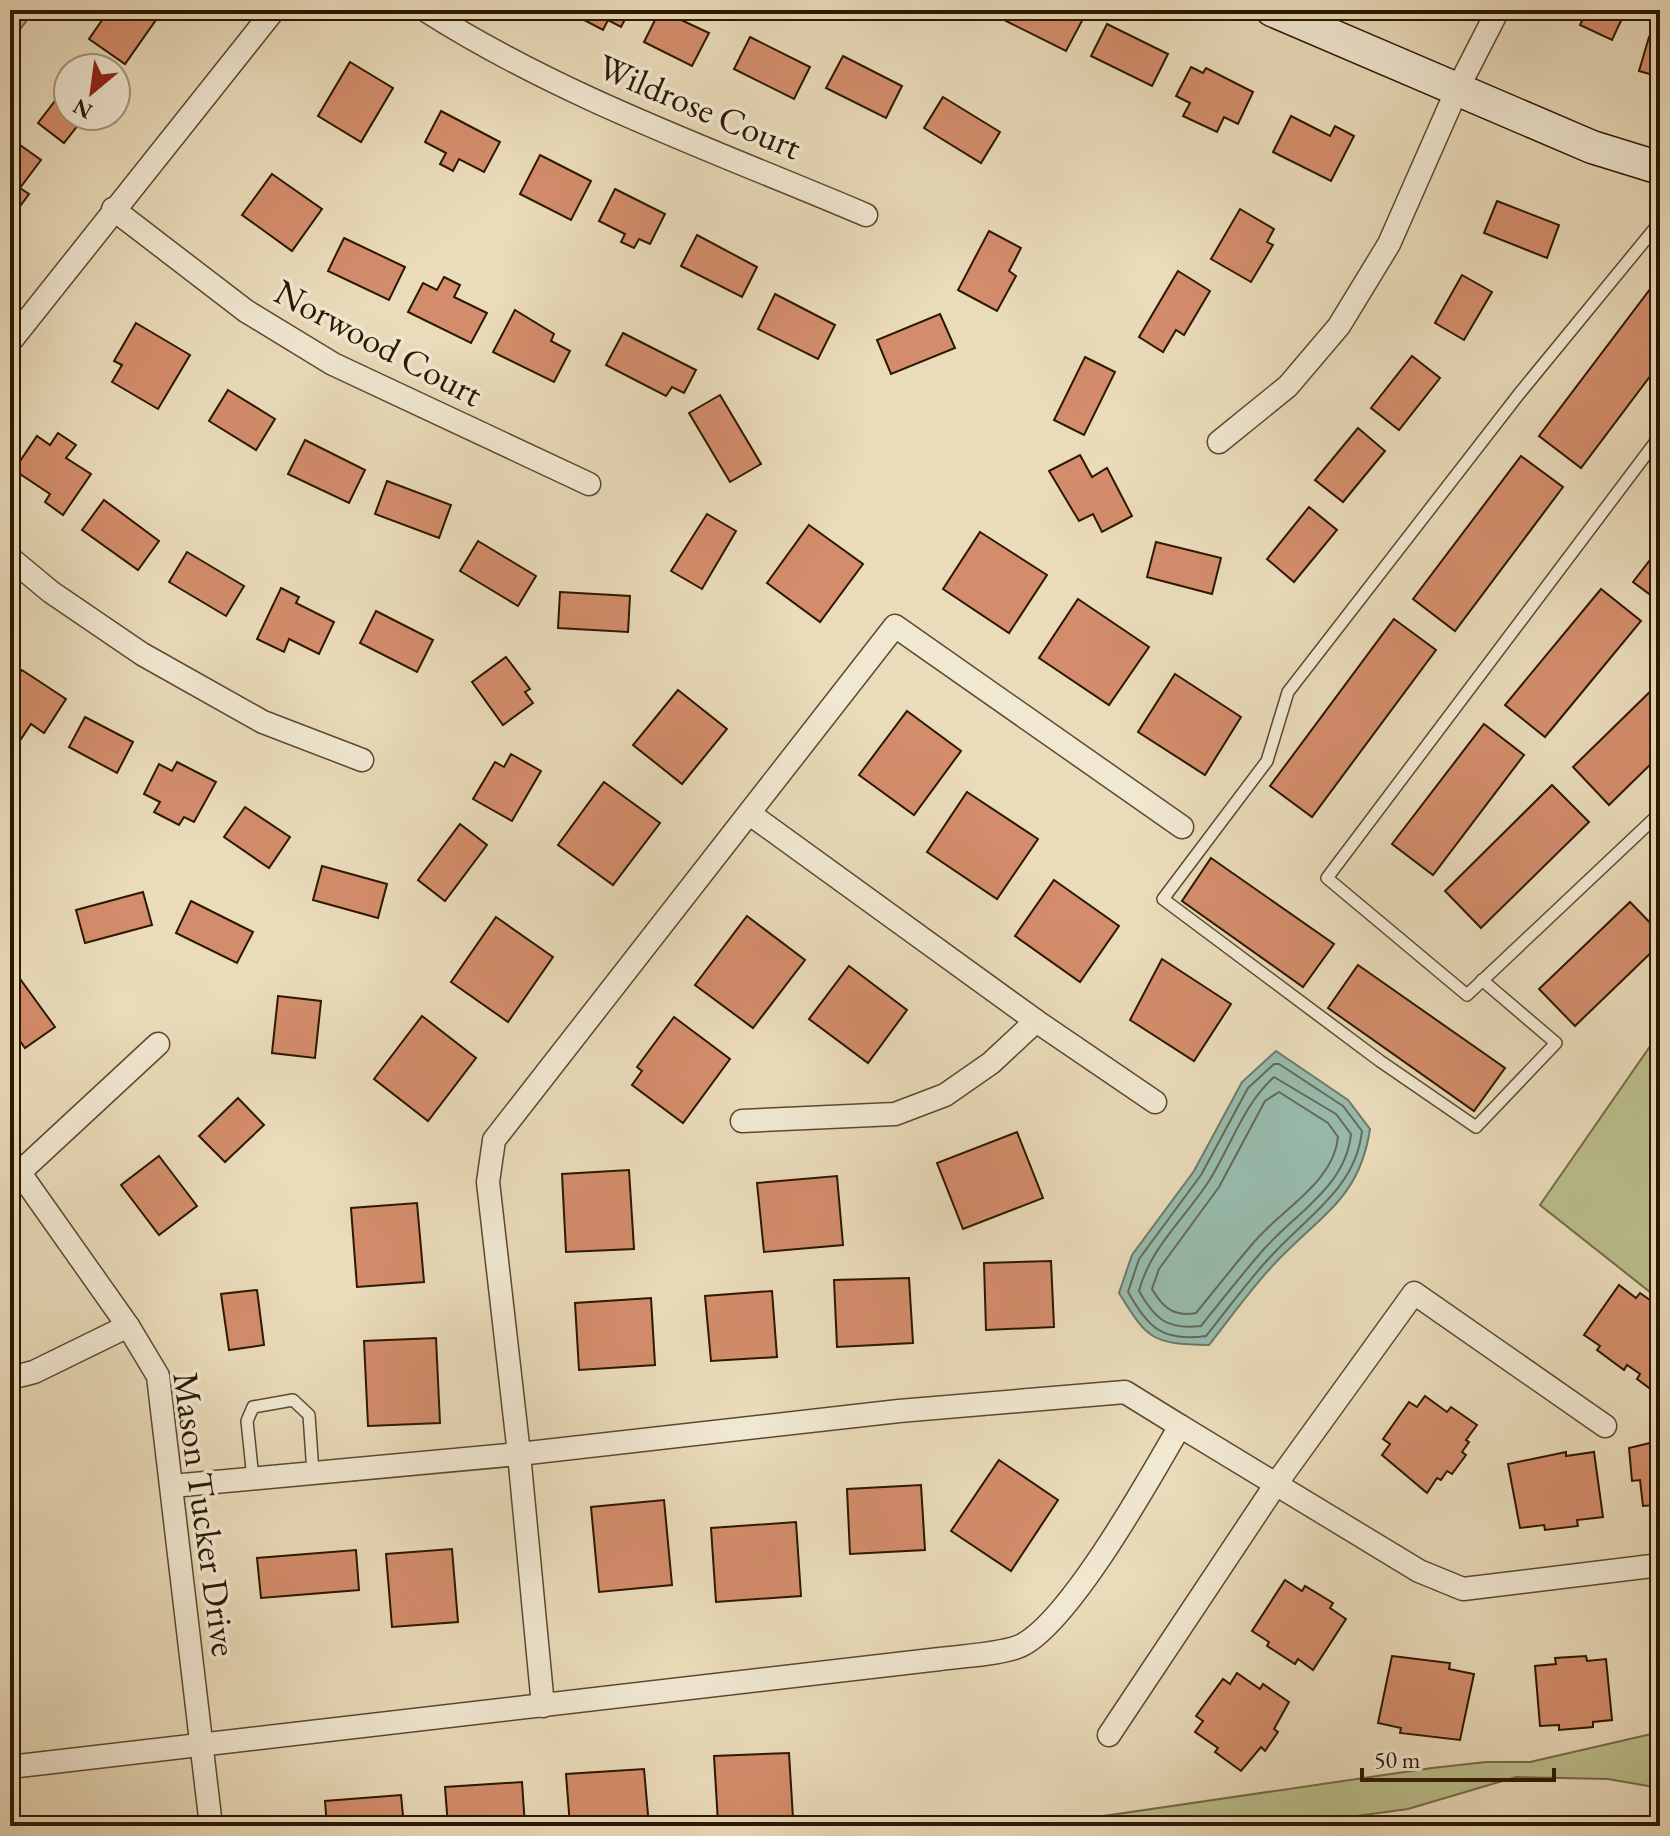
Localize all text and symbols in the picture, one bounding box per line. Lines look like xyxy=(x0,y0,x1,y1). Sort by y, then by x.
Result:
street label: Wildrose Court xyxy=(591,43,809,171)
north arrow xyxy=(52,52,132,132)
text: N xyxy=(68,92,97,126)
street label: Norwood Court xyxy=(267,268,491,417)
street label: Mason Tucker Drive xyxy=(162,1369,249,1659)
scale bar xyxy=(1362,1732,1554,1782)
text: 50 m xyxy=(1374,1744,1421,1775)

